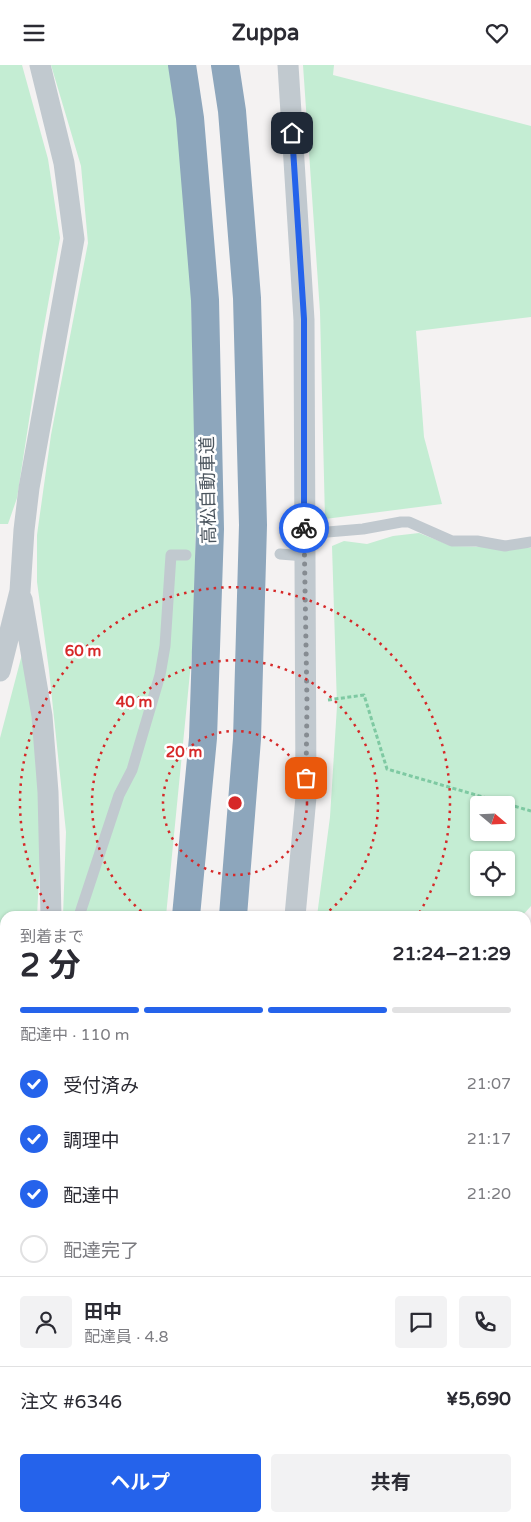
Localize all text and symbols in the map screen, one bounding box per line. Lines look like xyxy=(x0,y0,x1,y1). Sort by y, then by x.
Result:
icon: menu xyxy=(20,19,48,47)
icon: heart xyxy=(483,19,511,47)
text: Zuppa xyxy=(232,20,299,46)
pin xyxy=(271,112,313,154)
icon: home xyxy=(278,119,306,147)
street label: 高松自動車道 xyxy=(196,436,220,544)
courier xyxy=(279,503,329,553)
icon: bike xyxy=(290,514,318,542)
text: 60 m xyxy=(65,642,101,660)
text: 40 m xyxy=(116,693,152,711)
text: 20 m xyxy=(166,743,202,761)
pin xyxy=(285,757,327,799)
icon: bag xyxy=(292,764,320,792)
centre of rings xyxy=(226,794,244,812)
north arrow xyxy=(470,796,515,841)
map controls xyxy=(470,796,515,896)
button: locate xyxy=(470,851,515,896)
text: 到着まで xyxy=(20,927,84,947)
text: 21:24–21:29 xyxy=(392,943,511,965)
text: 2 分 xyxy=(20,947,80,985)
text: 配達中 · 110 m xyxy=(20,1025,129,1045)
icon: check xyxy=(20,1070,48,1098)
text: 21:07 xyxy=(467,1074,511,1094)
text: 受付済み xyxy=(63,1075,139,1097)
icon: check xyxy=(20,1125,48,1153)
text: 21:17 xyxy=(467,1129,511,1149)
text: 調理中 xyxy=(63,1130,120,1152)
icon: check xyxy=(20,1180,48,1208)
text: 21:20 xyxy=(467,1184,511,1204)
text: 配達中 xyxy=(63,1185,120,1207)
text: 配達完了 xyxy=(63,1240,139,1262)
button: person xyxy=(20,1296,72,1348)
button: chat xyxy=(395,1296,447,1348)
button: phone xyxy=(459,1296,511,1348)
text: 田中 xyxy=(84,1301,122,1323)
text: 配達員 · 4.8 xyxy=(84,1327,169,1347)
text: ¥5,690 xyxy=(446,1388,511,1410)
text: 注文 #6346 xyxy=(20,1391,122,1413)
button: ヘルプ xyxy=(20,1454,261,1512)
button: 共有 xyxy=(271,1454,511,1512)

